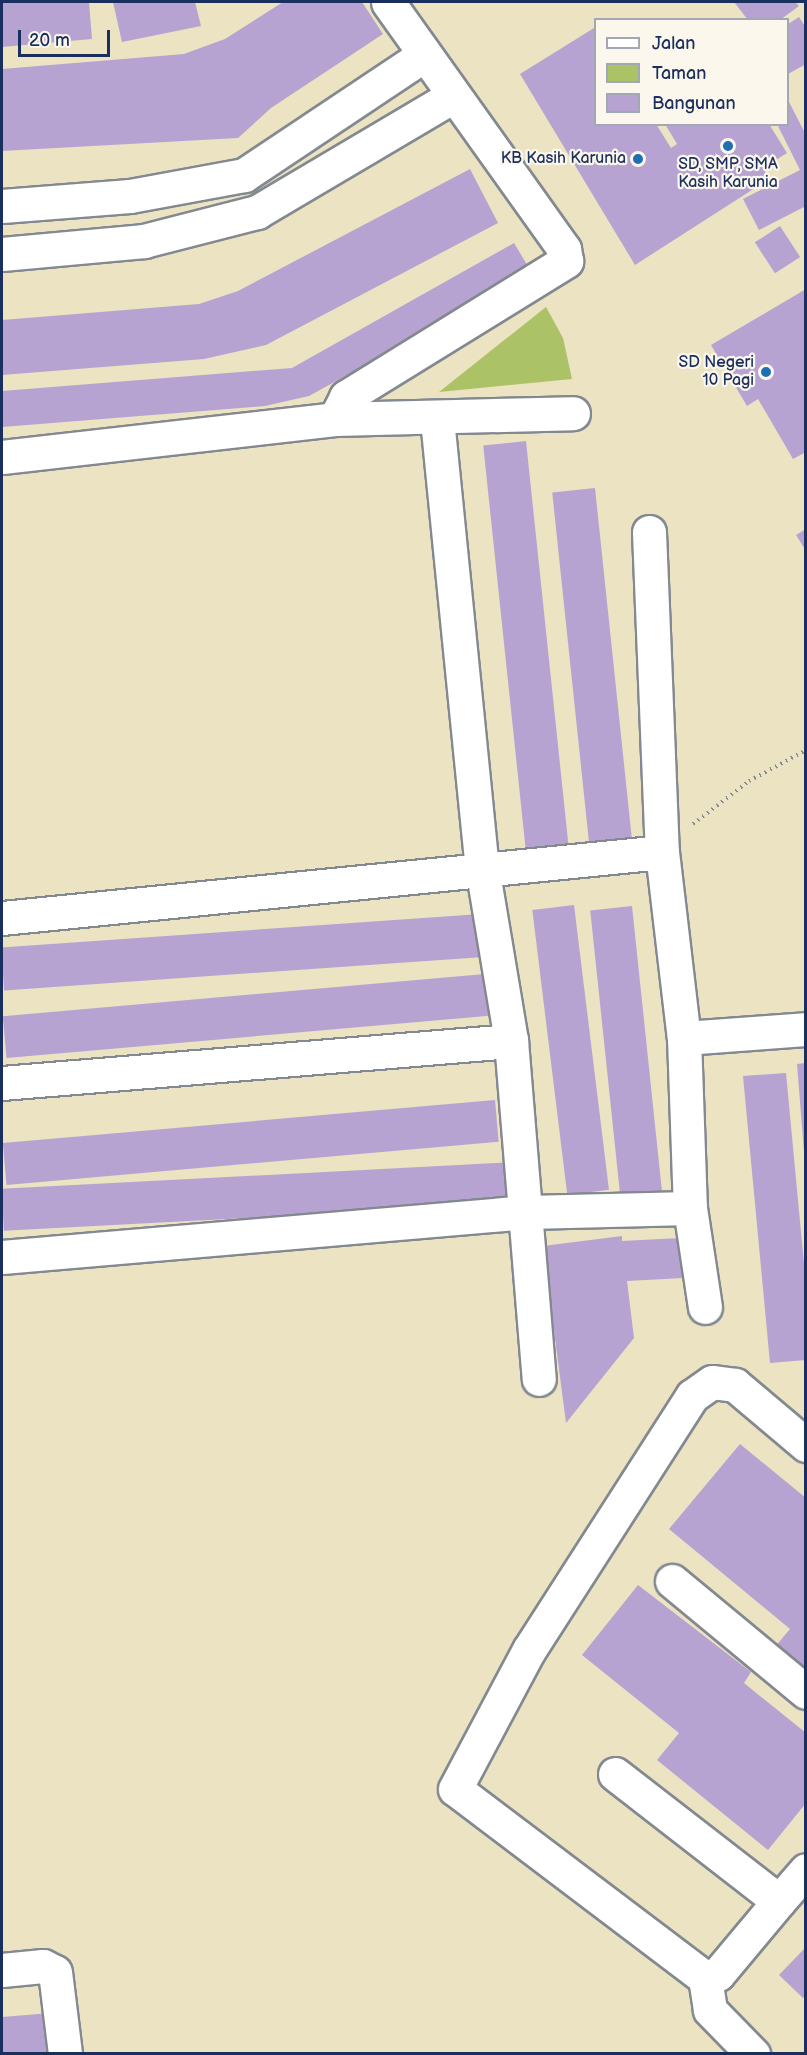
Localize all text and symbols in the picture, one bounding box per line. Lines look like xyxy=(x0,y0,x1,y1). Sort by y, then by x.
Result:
scale bar xyxy=(21,18,112,56)
legend xyxy=(594,18,789,126)
text: 20 m xyxy=(29,30,70,51)
text: Jalan xyxy=(652,33,695,54)
text: Taman xyxy=(652,63,706,84)
text: Bangunan xyxy=(652,93,736,114)
marker: SD, SMP, SMA Kasih Karunia xyxy=(721,139,735,153)
place label: KB Kasih Karunia xyxy=(501,149,626,169)
marker: KB Kasih Karunia xyxy=(631,152,645,166)
place label: SD, SMP, SMA Kasih Karunia xyxy=(678,155,778,193)
place label: SD Negeri 10 Pagi xyxy=(679,353,754,391)
marker: SD Negeri 10 Pagi xyxy=(759,365,773,379)

